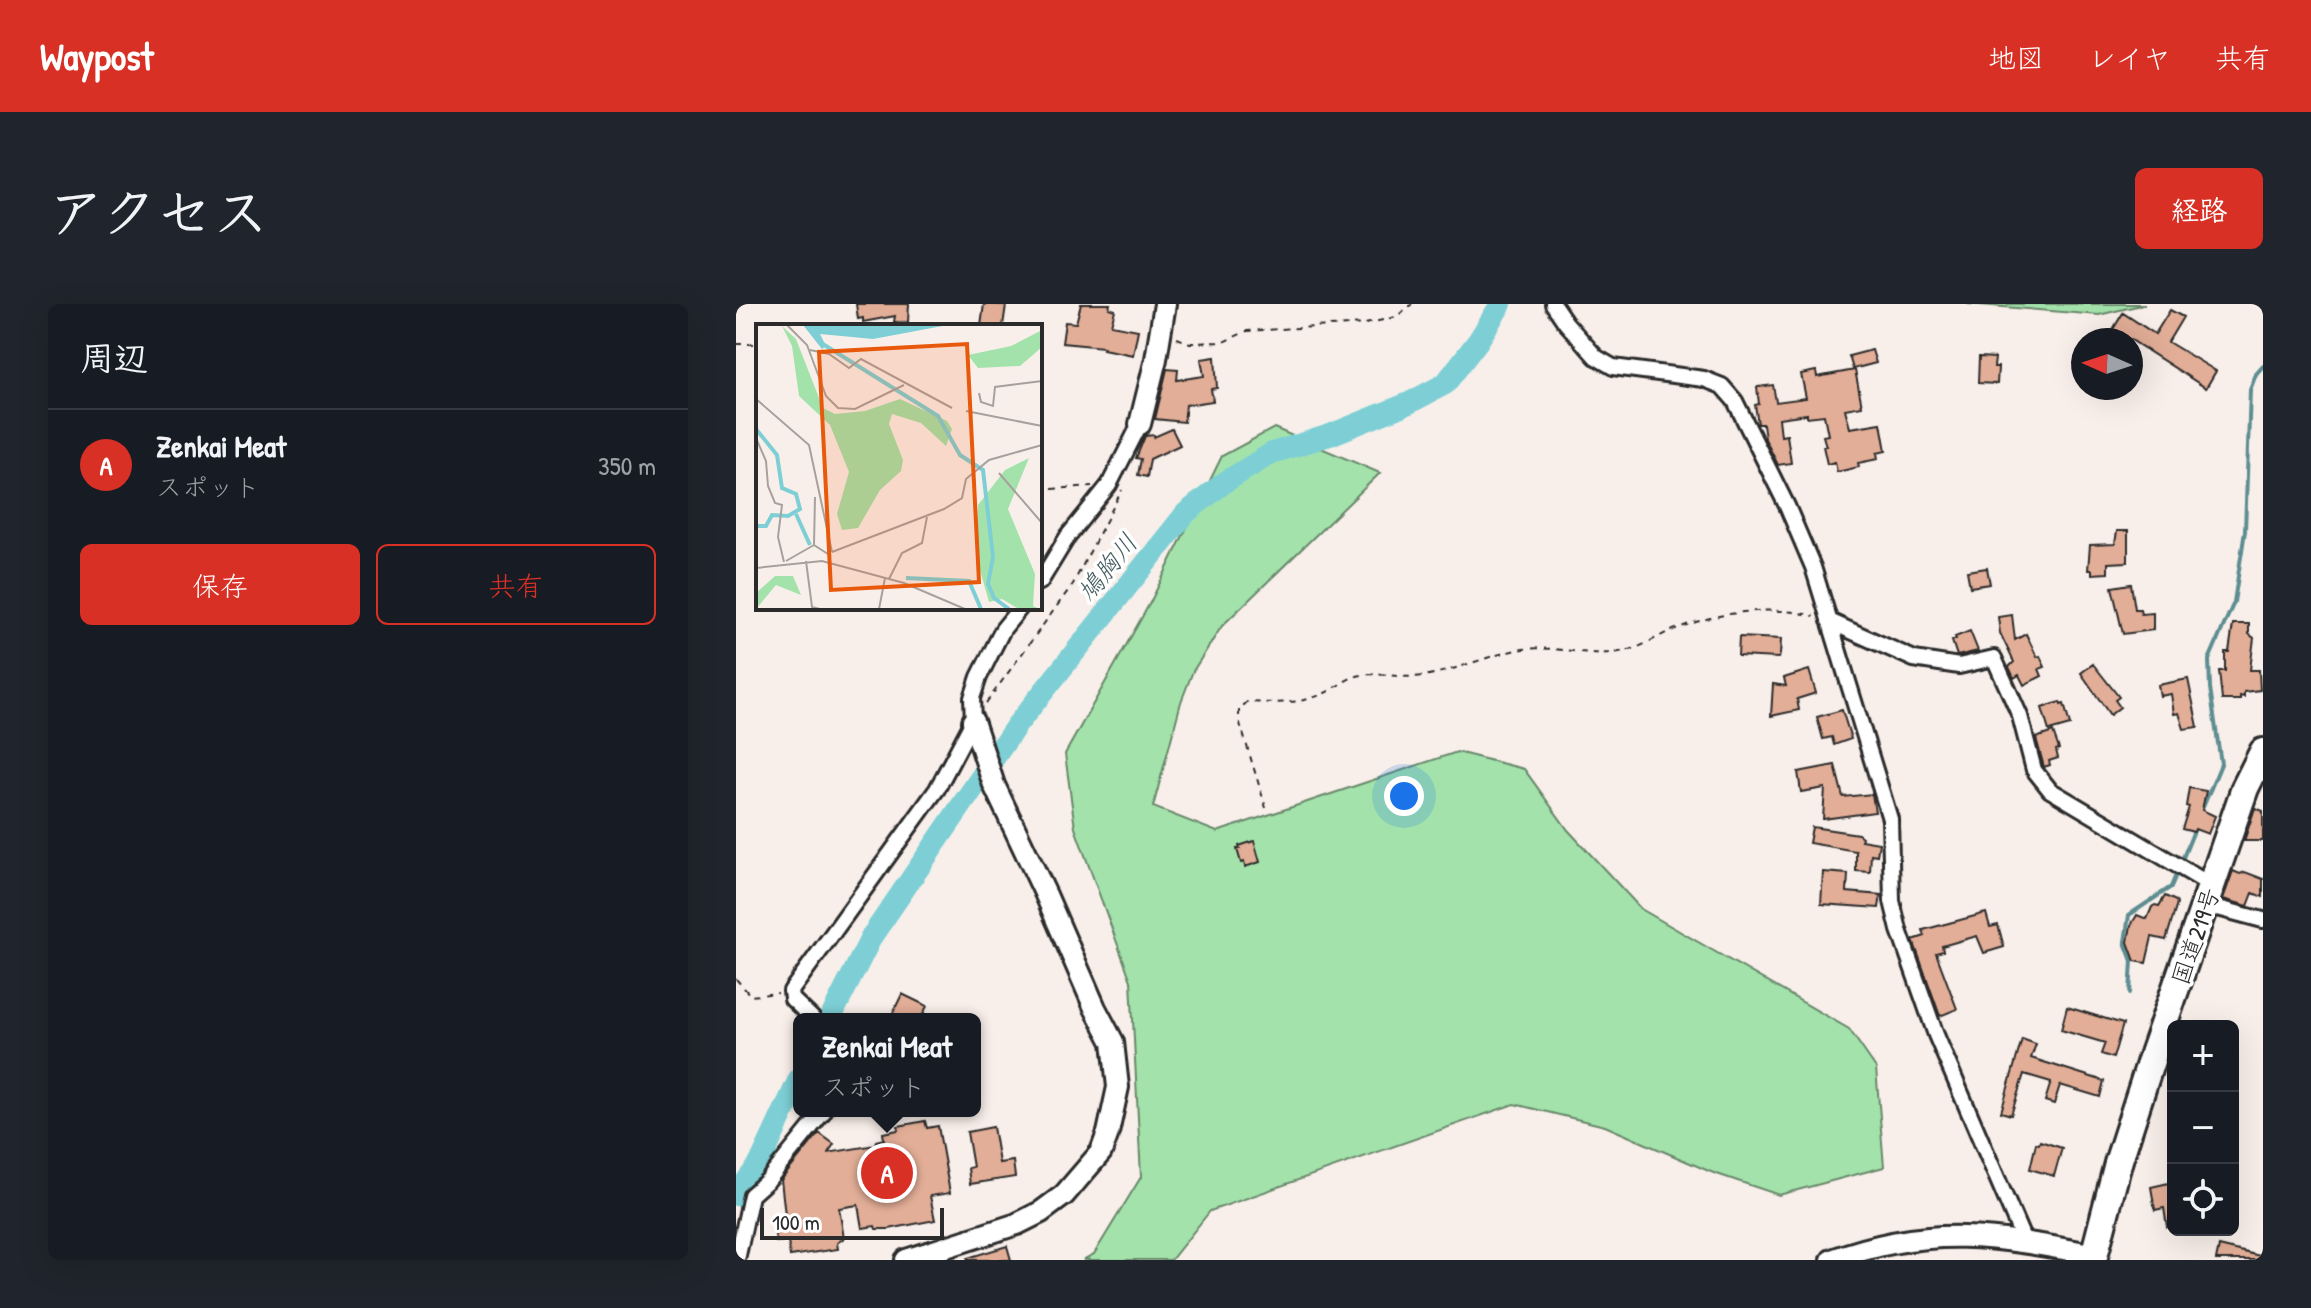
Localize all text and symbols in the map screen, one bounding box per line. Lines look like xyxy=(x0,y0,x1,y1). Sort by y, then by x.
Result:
text: Waypost xyxy=(40,30,154,82)
text: 地図 xyxy=(1988,39,2044,77)
text: レイヤ xyxy=(2088,39,2171,77)
text: 共有 xyxy=(2215,39,2271,77)
button: 経路 xyxy=(2135,168,2263,249)
text: アクセス xyxy=(48,174,269,249)
inset map xyxy=(756,324,1042,610)
north arrow xyxy=(2071,328,2143,400)
text: 周辺 xyxy=(80,335,148,381)
text: Zenkai Meat xyxy=(156,426,286,466)
text: A xyxy=(100,448,112,483)
text: 350 m xyxy=(598,448,656,483)
text: スポット xyxy=(156,469,260,504)
water label: 鳩胸川 xyxy=(1069,526,1145,608)
button: 保存 xyxy=(80,544,360,625)
button: 共有 xyxy=(376,544,656,625)
your location xyxy=(1384,776,1424,816)
street label: 国道219号 xyxy=(2163,883,2227,989)
popup xyxy=(793,1013,981,1117)
map controls xyxy=(2167,1020,2239,1236)
button: + xyxy=(2167,1020,2239,1092)
text: Zenkai Meat xyxy=(822,1026,952,1066)
text: スポット xyxy=(822,1069,926,1104)
button: − xyxy=(2167,1092,2239,1164)
pin: A xyxy=(861,1143,913,1203)
button: locate xyxy=(2167,1164,2239,1236)
scale bar xyxy=(760,1204,944,1240)
text: 100 m xyxy=(772,1207,820,1237)

